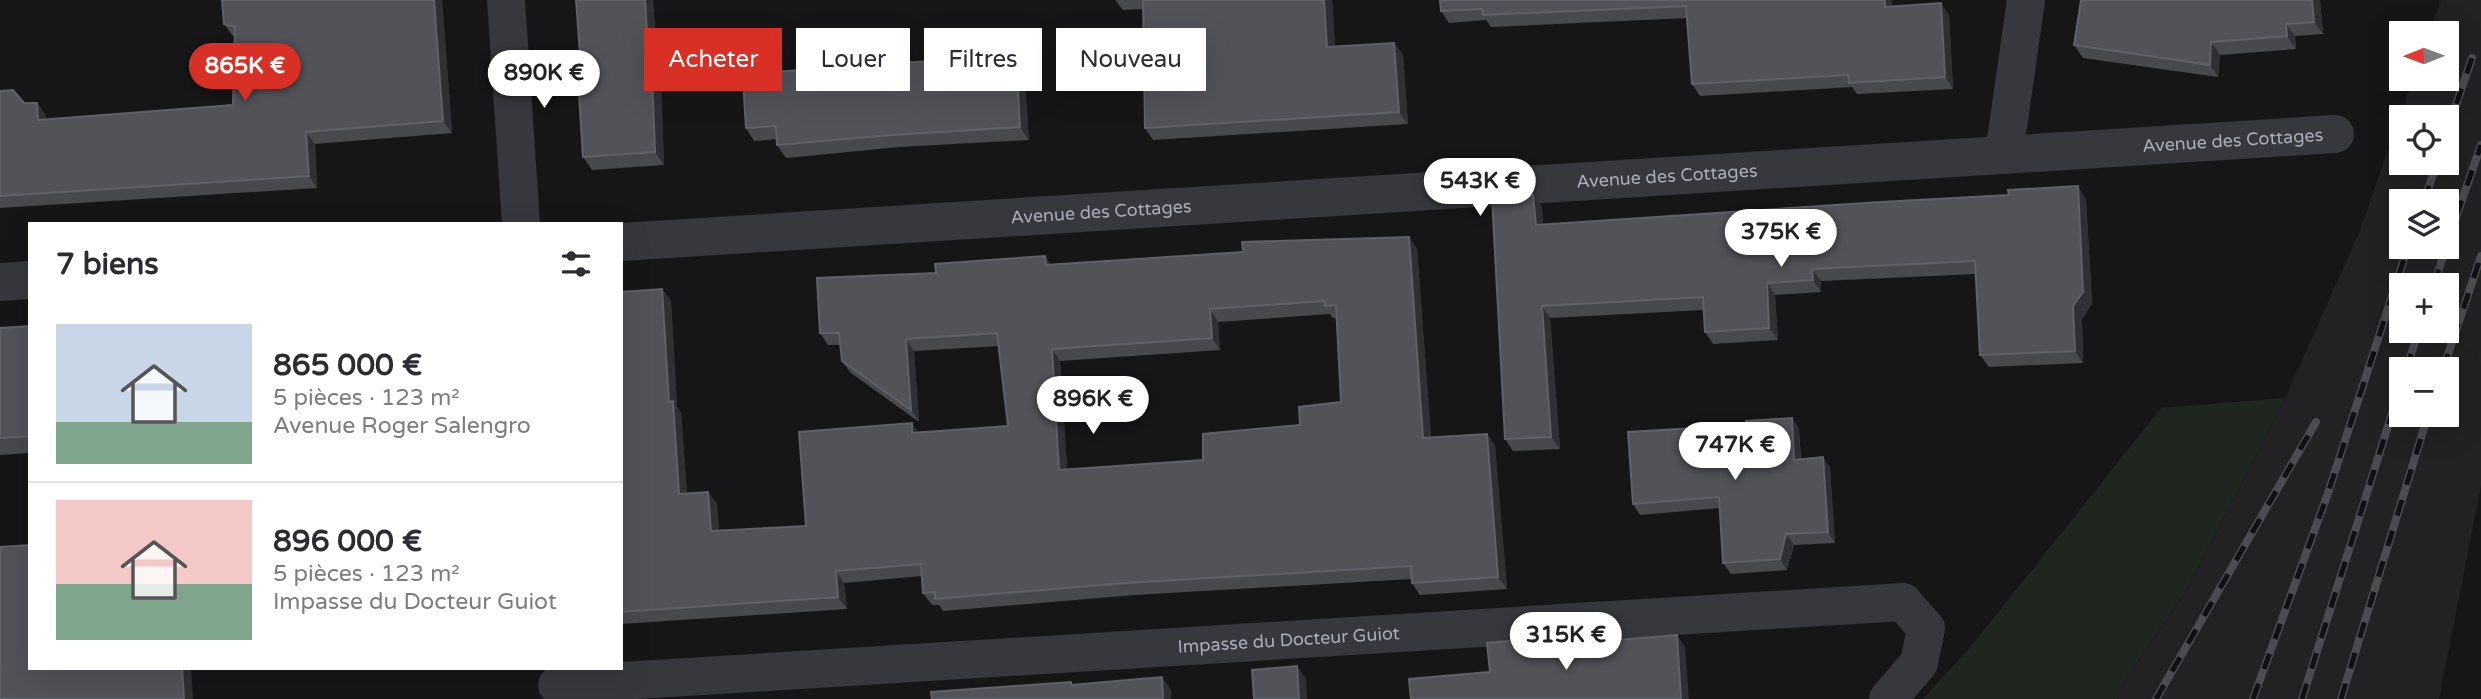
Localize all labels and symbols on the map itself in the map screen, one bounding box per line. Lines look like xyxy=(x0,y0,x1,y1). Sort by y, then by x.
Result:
north arrow xyxy=(2389,21,2459,91)
pin: 865K € xyxy=(188,43,302,103)
pin: 890K € xyxy=(487,50,601,110)
street label: Avenue des Cottages xyxy=(2142,124,2324,157)
pin: 543K € xyxy=(1423,158,1537,218)
street label: Avenue des Cottages xyxy=(1576,159,1758,193)
street label: Avenue des Cottages xyxy=(1010,195,1192,228)
pin: 375K € xyxy=(1724,210,1838,269)
pin: 896K € xyxy=(1036,376,1150,436)
pin: 747K € xyxy=(1678,422,1792,482)
pin: 315K € xyxy=(1509,612,1623,672)
street label: Impasse du Docteur Guiot xyxy=(1177,622,1400,658)

